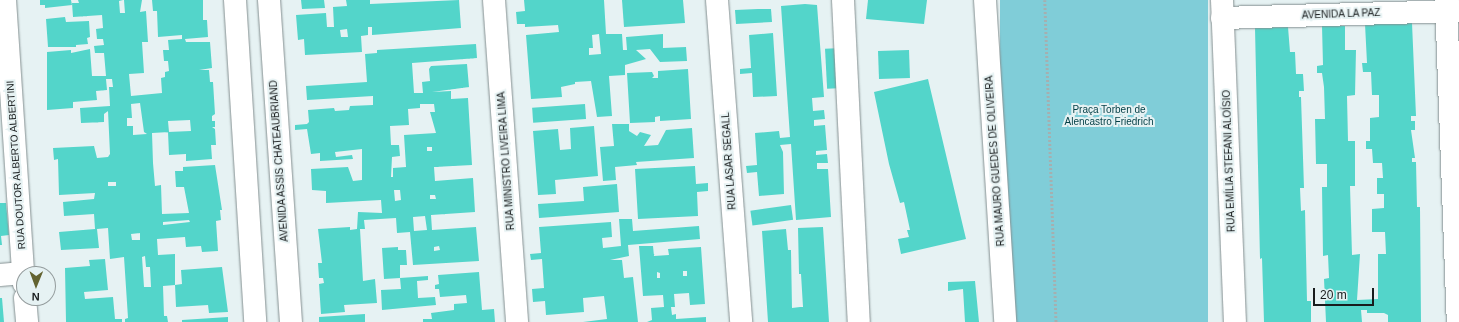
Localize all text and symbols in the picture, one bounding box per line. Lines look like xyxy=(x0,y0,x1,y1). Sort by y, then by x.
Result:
street label: AVENIDA LA PAZ xyxy=(1301,7,1381,21)
street label: RUA MAURO GUEDES DE OLIVEIRA xyxy=(983,75,1007,247)
street label: AVENIDA ASSIS CHATEAUBRIAND xyxy=(267,79,291,243)
street label: RUA DOUTOR ALBERTO ALBERTINI xyxy=(4,80,28,250)
street label: RUA EMÍLIA STEFANI ALOÍSIO xyxy=(1220,89,1238,233)
street label: RUA MINISTRO LIVEIRA LIMA xyxy=(495,91,517,231)
park label: Praça Torben de Alencastro Friedrich xyxy=(1065,103,1153,126)
street label: RUA LASAR SEGALL xyxy=(720,112,738,210)
north arrow xyxy=(16,266,56,306)
scale bar xyxy=(1315,280,1376,306)
text: 20 m xyxy=(1320,288,1347,302)
text: N xyxy=(32,291,40,303)

